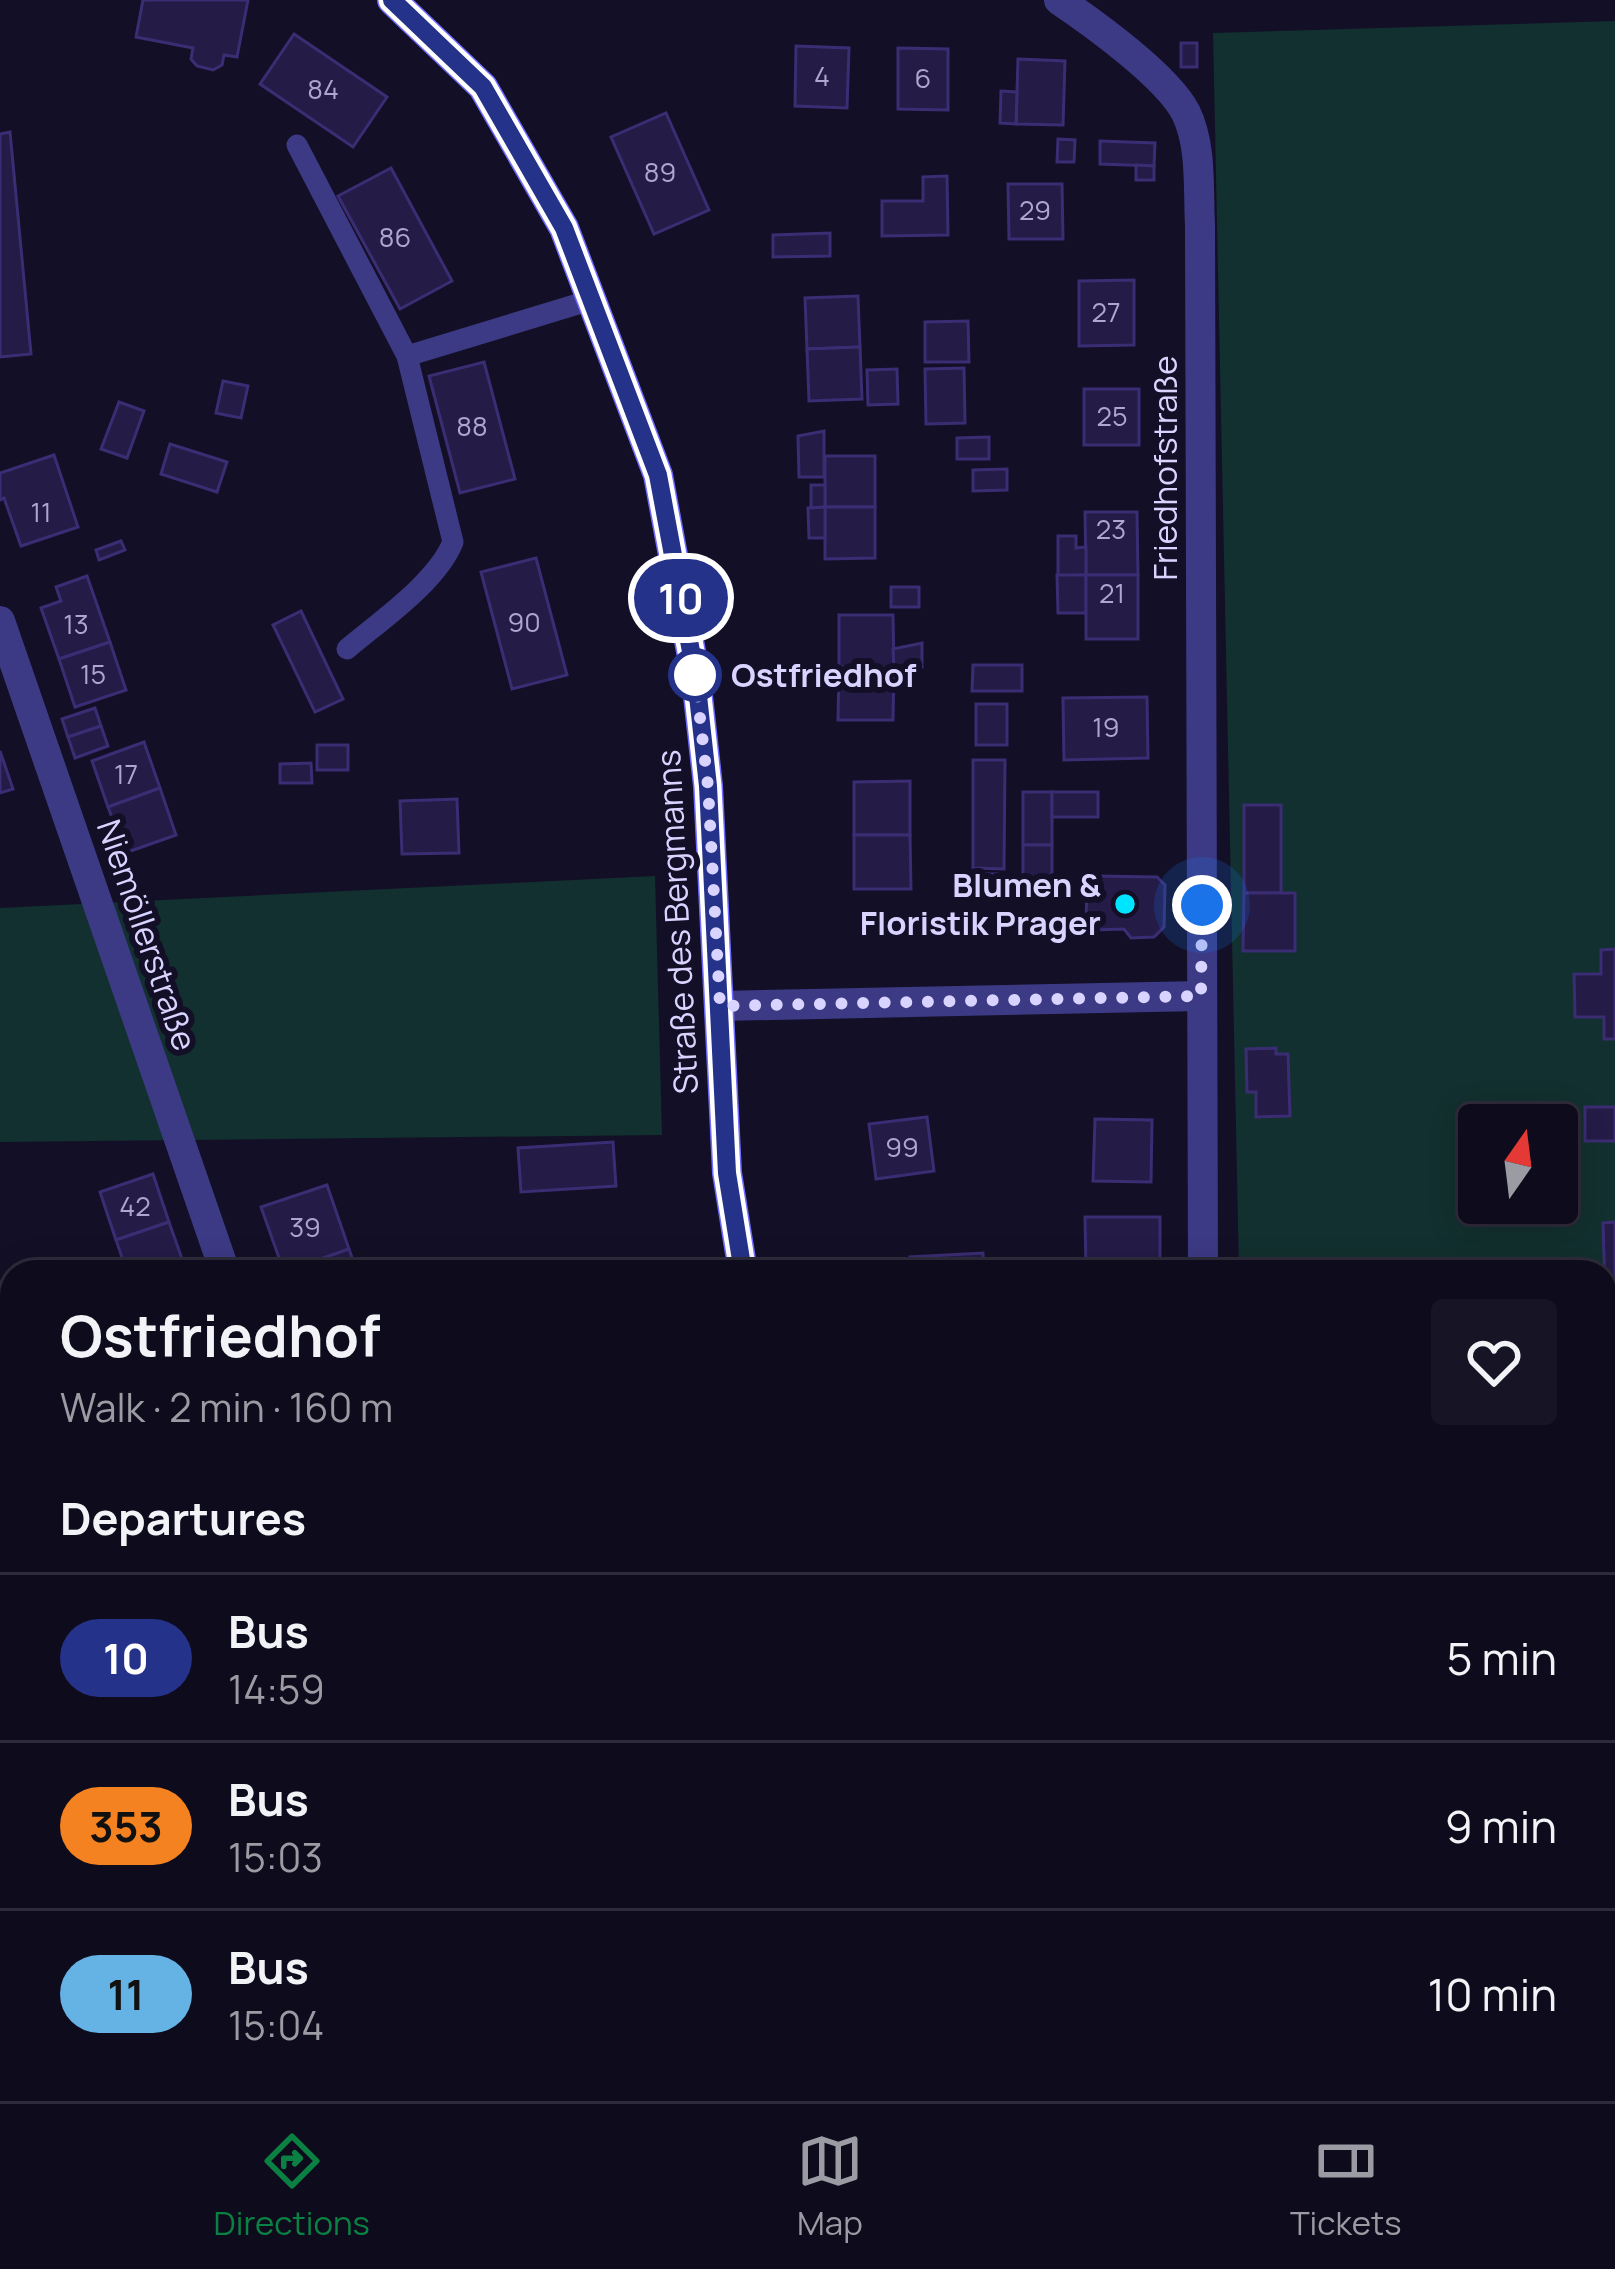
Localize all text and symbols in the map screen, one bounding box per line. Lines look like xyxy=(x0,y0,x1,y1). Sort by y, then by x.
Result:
house number: 4 xyxy=(814,57,830,94)
house number: 6 xyxy=(915,59,931,96)
house number: 84 xyxy=(307,70,339,107)
house number: 89 xyxy=(644,153,676,190)
house number: 29 xyxy=(1019,191,1051,228)
house number: 86 xyxy=(379,218,411,255)
house number: 27 xyxy=(1092,293,1120,330)
street label: Friedhofstraße xyxy=(1142,355,1187,581)
house number: 25 xyxy=(1097,397,1127,434)
house number: 88 xyxy=(456,407,488,444)
house number: 11 xyxy=(30,493,52,530)
house number: 23 xyxy=(1096,510,1126,547)
line badge: 10 xyxy=(627,559,735,637)
text: 10 xyxy=(658,569,704,627)
house number: 21 xyxy=(1099,574,1125,611)
house number: 90 xyxy=(507,603,541,640)
house number: 13 xyxy=(63,605,89,642)
marker: Ostfriedhof xyxy=(670,650,720,700)
place label: Ostfriedhof xyxy=(731,652,917,697)
house number: 15 xyxy=(80,655,106,692)
house number: 19 xyxy=(1092,708,1120,745)
street label: Straße des Bergmanns xyxy=(645,749,708,1095)
house number: 17 xyxy=(114,755,138,792)
street label: Niemöllerstraße xyxy=(87,813,208,1056)
place label: Blumen & Floristik Prager xyxy=(860,862,1101,945)
your location xyxy=(1172,875,1232,935)
marker: Blumen & Floristik Prager xyxy=(1112,891,1138,917)
north arrow xyxy=(1458,1104,1578,1224)
map controls xyxy=(1458,1104,1578,1224)
house number: 99 xyxy=(885,1128,919,1165)
house number: 42 xyxy=(119,1187,151,1224)
house number: 39 xyxy=(289,1208,321,1245)
text: Ostfriedhof xyxy=(60,1296,380,1374)
button: heart xyxy=(1431,1299,1557,1425)
text: Walk · 2 min · 160 m xyxy=(60,1380,393,1434)
text: Departures xyxy=(60,1487,306,1549)
text: Bus xyxy=(228,1600,309,1662)
text: 5 min xyxy=(1447,1627,1557,1689)
text: 10 xyxy=(103,1629,149,1687)
text: 14:59 xyxy=(228,1662,325,1716)
text: Bus xyxy=(228,1768,309,1830)
text: 9 min xyxy=(1445,1795,1557,1857)
text: 353 xyxy=(89,1797,163,1855)
text: 15:03 xyxy=(228,1830,323,1884)
text: Bus xyxy=(228,1936,309,1998)
text: 10 min xyxy=(1428,1963,1557,2025)
text: 11 xyxy=(108,1965,144,2023)
text: 15:04 xyxy=(228,1998,324,2052)
tab: Directions xyxy=(214,2128,370,2245)
tab: Map xyxy=(797,2128,863,2245)
tab: Tickets xyxy=(1290,2128,1401,2245)

